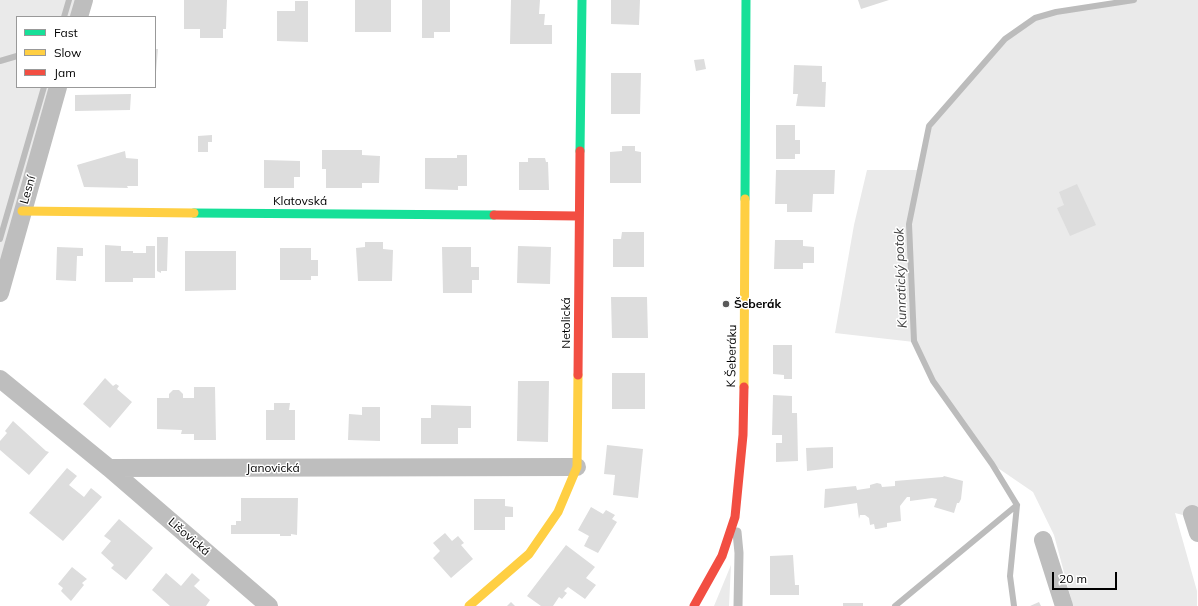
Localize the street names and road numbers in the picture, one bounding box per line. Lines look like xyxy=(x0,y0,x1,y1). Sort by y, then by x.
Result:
street label: Lesní xyxy=(17,174,39,206)
street label: Klatovská xyxy=(273,194,327,208)
street label: Netolická xyxy=(559,297,573,349)
street label: K Šeberáku xyxy=(724,324,740,388)
street label: Janovická xyxy=(246,461,300,475)
street label: Lišovická xyxy=(165,515,213,559)

